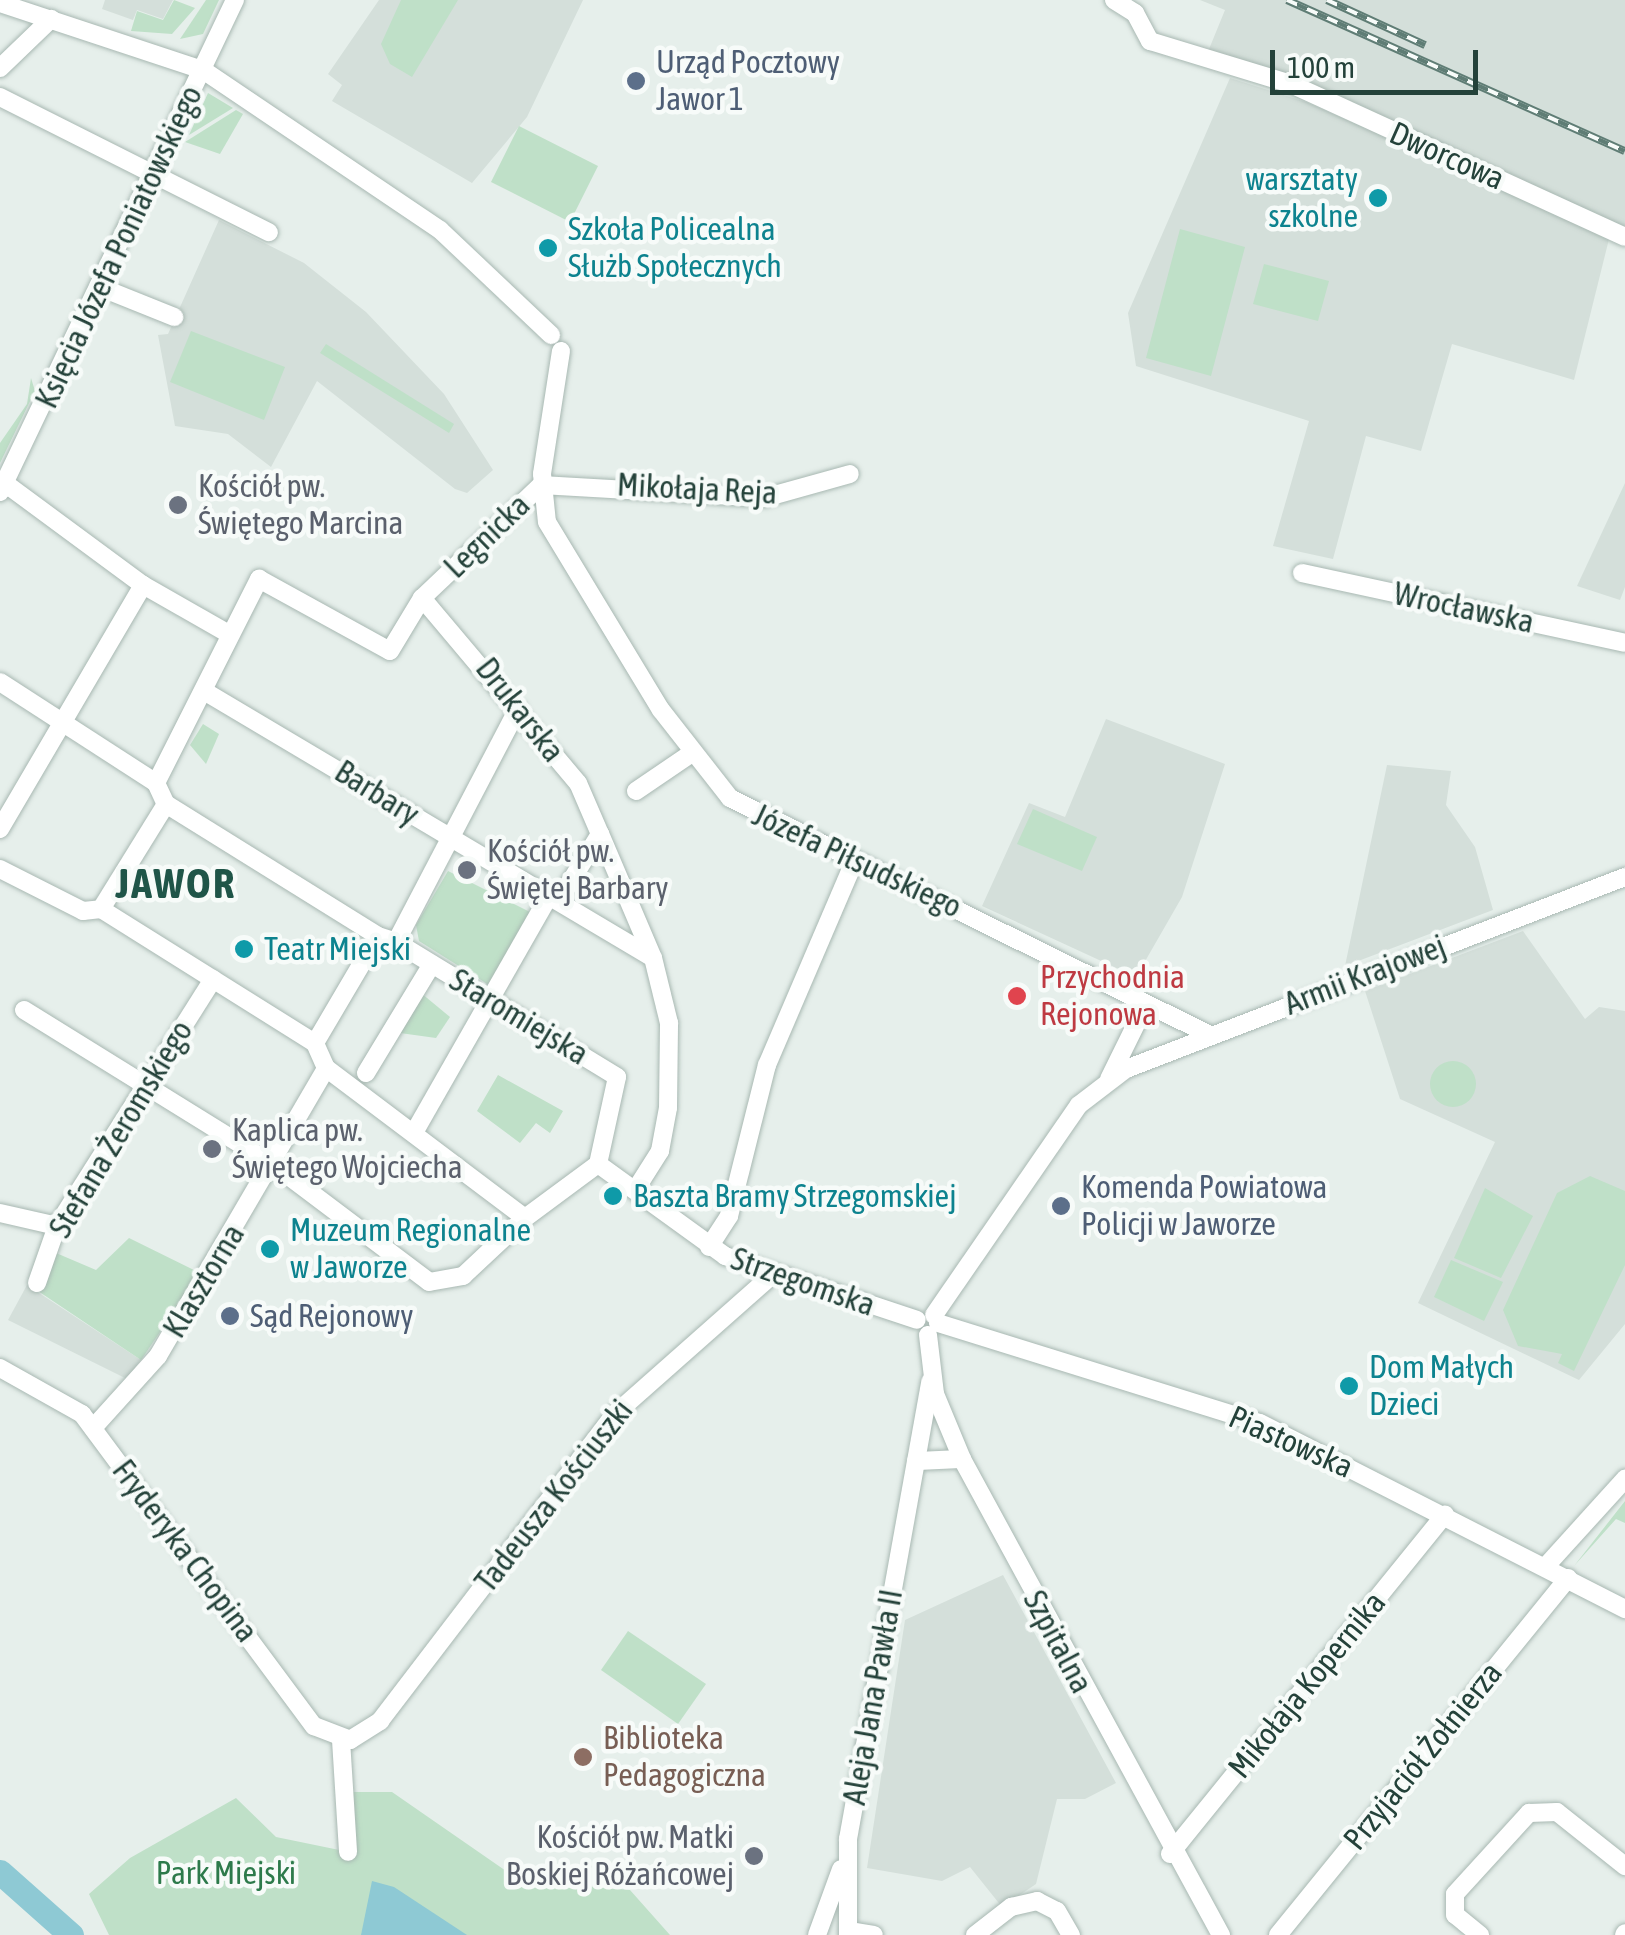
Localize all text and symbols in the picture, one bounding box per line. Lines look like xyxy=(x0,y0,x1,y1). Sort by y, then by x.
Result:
scale bar xyxy=(1275,30,1482,92)
place label: Urząd Pocztowy Jawor 1 xyxy=(656,44,840,119)
text: 100 m xyxy=(1287,50,1355,84)
marker: Urząd Pocztowy Jawor 1 xyxy=(625,70,647,92)
street label: Księcia Józefa Poniatowskiego xyxy=(27,80,211,414)
street label: Dworcowa xyxy=(1384,114,1510,198)
place label: warsztaty szkolne xyxy=(1246,161,1358,236)
marker: warsztaty szkolne xyxy=(1367,187,1389,209)
place label: Szkoła Policealna Służb Społecznych xyxy=(568,211,782,286)
marker: Szkoła Policealna Służb Społecznych xyxy=(537,237,559,259)
street label: Mikołaja Reja xyxy=(616,466,778,512)
place label: Kościół pw. Świętego Marcina xyxy=(198,468,403,543)
street label: Legnicka xyxy=(436,486,538,586)
marker: Kościół pw. Świętego Marcina xyxy=(167,494,189,516)
street label: Wrocławska xyxy=(1390,574,1538,642)
street label: Drukarska xyxy=(467,650,573,770)
street label: Barbary xyxy=(328,752,426,834)
street label: Józefa Piłsudskiego xyxy=(746,796,968,926)
place label: Kościół pw. Świętej Barbary xyxy=(487,833,668,908)
district label: JAWOR xyxy=(115,858,237,908)
marker: Kościół pw. Świętej Barbary xyxy=(456,859,478,881)
street label: Armii Krajowej xyxy=(1279,927,1451,1023)
place label: Teatr Miejski xyxy=(264,930,411,968)
marker: Teatr Miejski xyxy=(233,938,255,960)
place label: Przychodnia Rejonowa xyxy=(1040,959,1185,1034)
street label: Staromiejska xyxy=(443,961,595,1073)
marker: Przychodnia Rejonowa xyxy=(1004,983,1030,1009)
street label: Stefana Żeromskiego xyxy=(41,1014,201,1244)
place label: Kaplica pw. Świętego Wojciecha xyxy=(232,1112,463,1187)
marker: Kaplica pw. Świętego Wojciecha xyxy=(201,1138,223,1160)
place label: Komenda Powiatowa Policji w Jaworze xyxy=(1081,1169,1327,1244)
place label: Baszta Bramy Strzegomskiej xyxy=(633,1177,956,1215)
marker: Baszta Bramy Strzegomskiej xyxy=(602,1185,624,1207)
marker: Komenda Powiatowa Policji w Jaworze xyxy=(1050,1195,1072,1217)
place label: Muzeum Regionalne w Jaworze xyxy=(290,1212,531,1287)
street label: Klasztorna xyxy=(155,1217,253,1345)
marker: Muzeum Regionalne w Jaworze xyxy=(259,1238,281,1260)
street label: Strzegomska xyxy=(726,1240,880,1324)
place label: Sąd Rejonowy xyxy=(250,1297,413,1335)
marker: Sąd Rejonowy xyxy=(219,1305,241,1327)
place label: Dom Małych Dzieci xyxy=(1369,1349,1514,1424)
marker: Dom Małych Dzieci xyxy=(1338,1375,1360,1397)
street label: Tadeusza Kościuszki xyxy=(467,1392,641,1600)
street label: Piastowska xyxy=(1223,1398,1359,1486)
street label: Fryderyka Chopina xyxy=(104,1452,266,1650)
street label: Szpitalna xyxy=(1015,1584,1101,1700)
street label: Mikołaja Kopernika xyxy=(1220,1584,1394,1786)
street label: Aleja Jana Pawła II xyxy=(835,1586,911,1808)
street label: Przyjaciół Żołnierza xyxy=(1336,1654,1510,1858)
place label: Biblioteka Pedagogiczna xyxy=(603,1720,766,1795)
marker: Biblioteka Pedagogiczna xyxy=(572,1746,594,1768)
place label: Kościół pw. Matki Boskiej Różańcowej xyxy=(506,1819,734,1894)
marker: Kościół pw. Matki Boskiej Różańcowej xyxy=(743,1845,765,1867)
park label: Park Miejski xyxy=(156,1854,296,1892)

